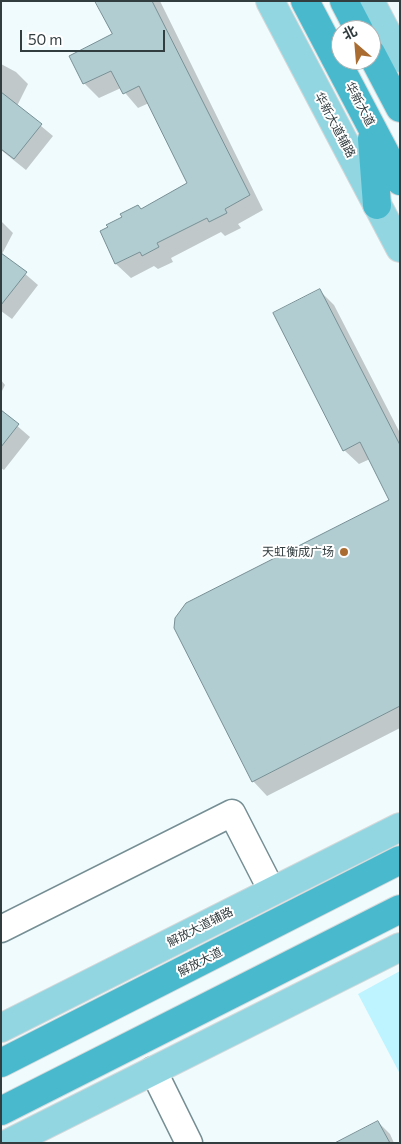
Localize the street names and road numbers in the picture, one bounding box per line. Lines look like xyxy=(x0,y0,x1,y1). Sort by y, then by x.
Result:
street label: 华新大道 xyxy=(342,79,378,129)
street label: 华新大道辅路 xyxy=(312,90,358,160)
street label: 解放大道辅路 xyxy=(165,904,235,950)
street label: 解放大道 xyxy=(175,945,225,979)

